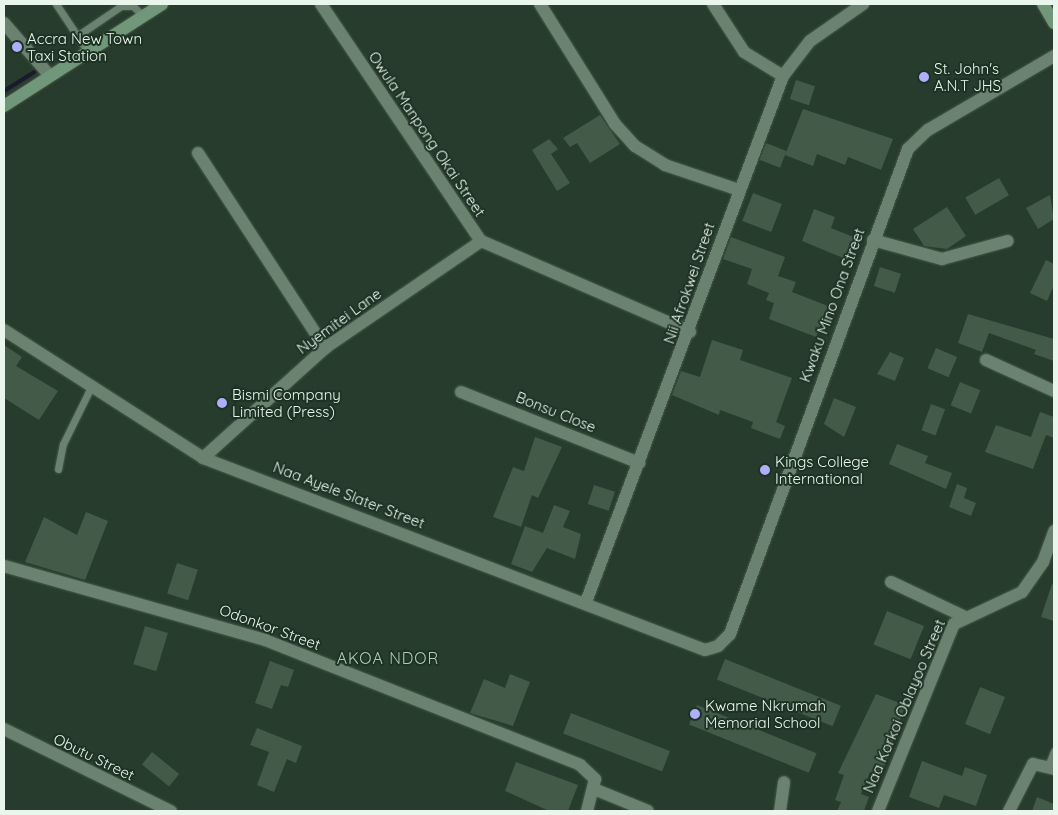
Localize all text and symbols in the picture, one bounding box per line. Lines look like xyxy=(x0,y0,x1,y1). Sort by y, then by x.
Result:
place label: Accra New Town Taxi Station xyxy=(27,29,142,64)
marker: Accra New Town Taxi Station xyxy=(11,41,23,53)
street label: Owula Manpong Okai Street xyxy=(365,48,489,220)
place label: St. John's A.N.T JHS xyxy=(934,59,1001,94)
marker: St. John's A.N.T JHS xyxy=(918,71,930,83)
street label: Nii Afrokwei Street xyxy=(660,220,718,346)
street label: Kwaku Mino Ona Street xyxy=(796,225,868,385)
street label: Nyemitei Lane xyxy=(293,284,385,358)
place label: Bismi Company Limited (Press) xyxy=(232,385,341,420)
street label: Bonsu Close xyxy=(513,388,599,436)
marker: Bismi Company Limited (Press) xyxy=(216,397,228,409)
place label: Kings College International xyxy=(775,452,869,487)
street label: Naa Ayele Slater Street xyxy=(271,458,427,532)
marker: Kings College International xyxy=(759,464,771,476)
street label: Odonkor Street xyxy=(217,600,323,654)
street label: Naa Korkoi Oblayoo Street xyxy=(859,616,949,796)
district label: AKOA NDOR xyxy=(336,648,440,668)
place label: Kwame Nkrumah Memorial School xyxy=(705,696,826,731)
marker: Kwame Nkrumah Memorial School xyxy=(689,708,701,720)
street label: Obutu Street xyxy=(51,730,137,784)

